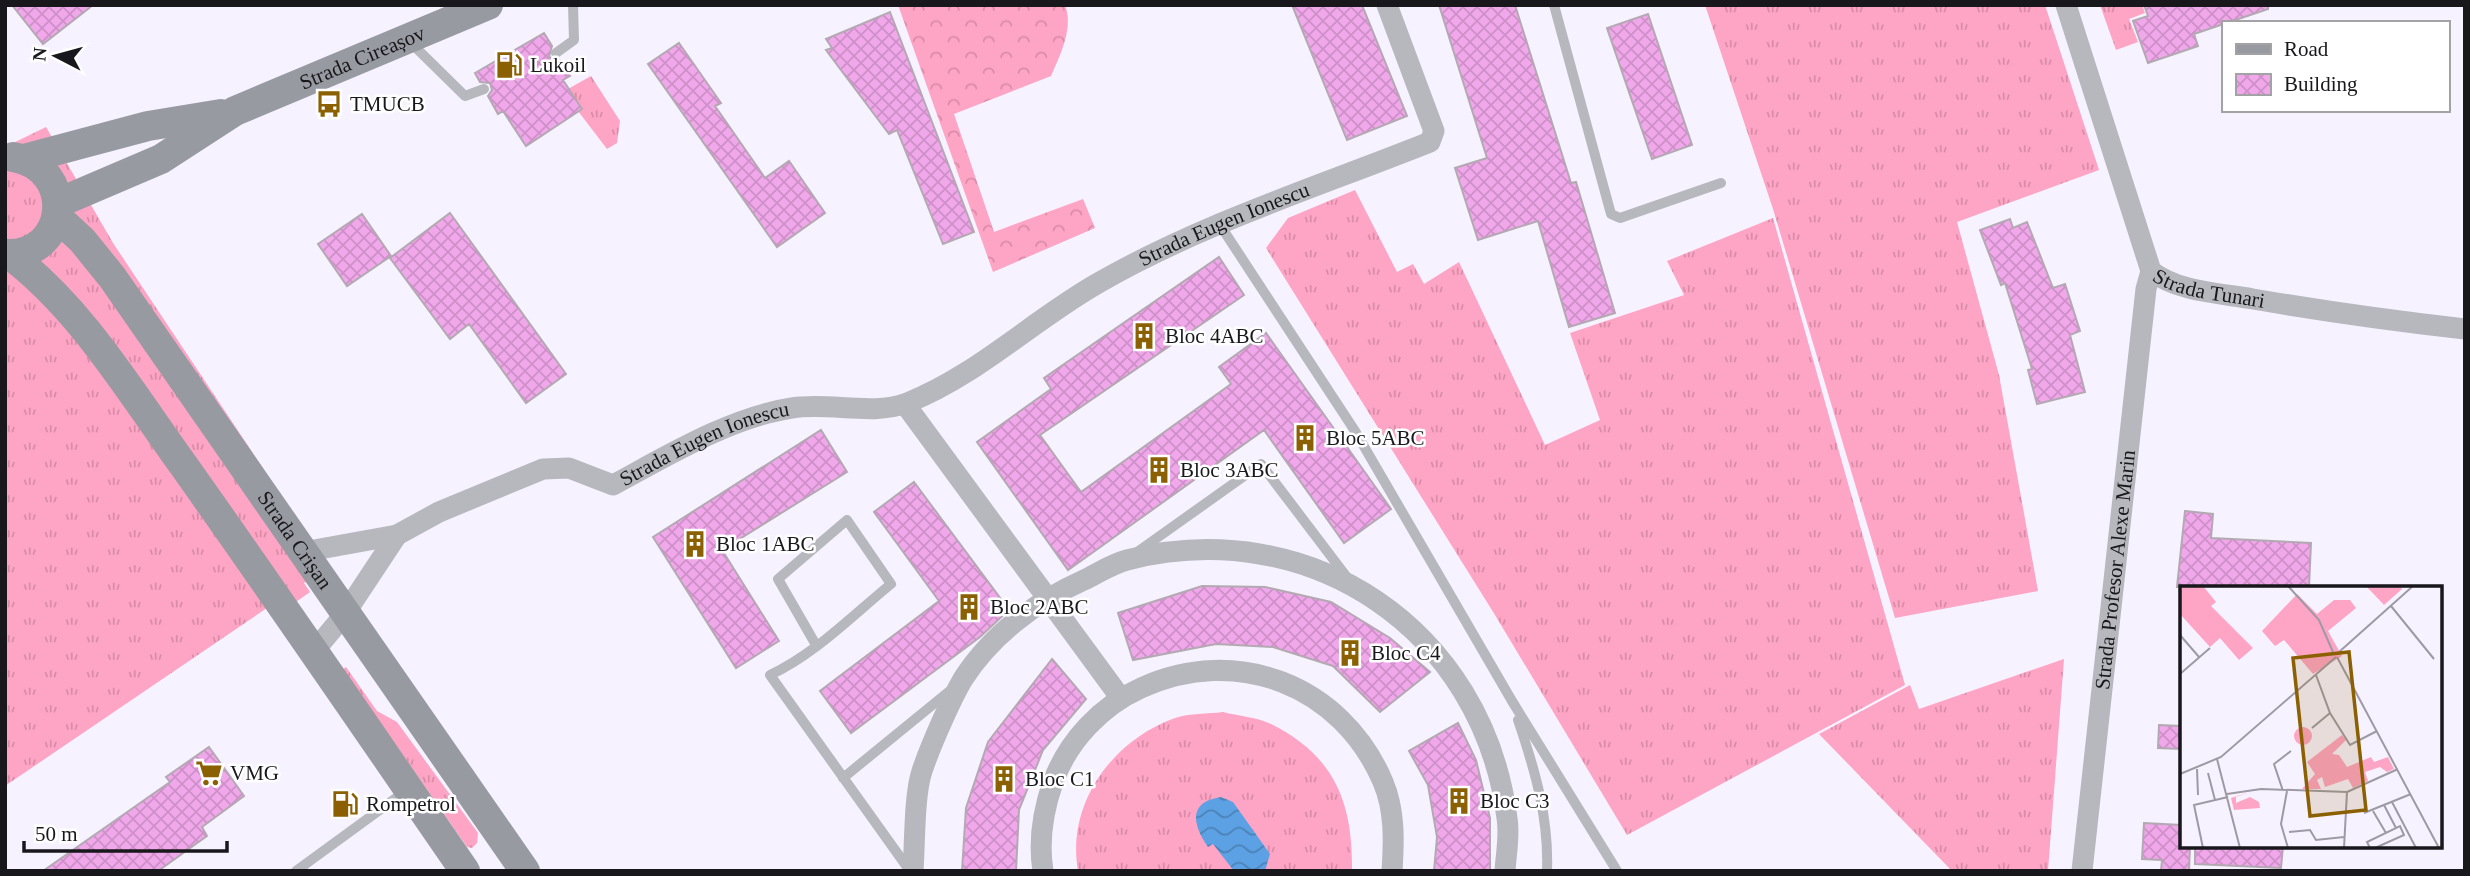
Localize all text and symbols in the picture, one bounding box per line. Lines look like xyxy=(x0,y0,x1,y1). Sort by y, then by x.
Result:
north arrow xyxy=(21,21,91,91)
street label: Strada Cireașov xyxy=(296,21,429,95)
legend xyxy=(2222,21,2449,112)
text: Road xyxy=(2284,37,2329,61)
text: N xyxy=(28,46,51,62)
fuel station icon: Lukoil xyxy=(494,50,524,80)
place label: Lukoil xyxy=(530,53,586,77)
text: Building xyxy=(2284,72,2358,96)
bus stop icon: TMUCB xyxy=(314,89,344,119)
place label: TMUCB xyxy=(350,92,425,116)
street label: Strada Eugen Ionescu xyxy=(1135,177,1313,271)
street label: Strada Tunari xyxy=(2149,264,2267,313)
building icon: Bloc 4ABC xyxy=(1129,321,1159,351)
place label: Bloc 4ABC xyxy=(1165,324,1264,348)
street label: Strada Eugen Ionescu xyxy=(615,397,791,491)
building icon: Bloc 5ABC xyxy=(1290,423,1320,453)
place label: Bloc 5ABC xyxy=(1326,426,1425,450)
street label: Strada Profesor Alexe Marin xyxy=(2090,448,2140,691)
building icon: Bloc 3ABC xyxy=(1144,455,1174,485)
place label: Bloc 3ABC xyxy=(1180,458,1279,482)
street label: Strada Crișan xyxy=(253,486,338,594)
building icon: Bloc 1ABC xyxy=(680,529,710,559)
place label: Bloc 1ABC xyxy=(716,532,815,556)
inset map xyxy=(2180,586,2442,848)
building icon: Bloc 2ABC xyxy=(954,592,984,622)
place label: Bloc 2ABC xyxy=(990,595,1089,619)
building icon: Bloc C4 xyxy=(1335,638,1365,668)
place label: Bloc C4 xyxy=(1371,641,1441,665)
supermarket icon: VMG xyxy=(194,758,224,788)
place label: VMG xyxy=(230,761,279,785)
building icon: Bloc C1 xyxy=(989,764,1019,794)
place label: Bloc C1 xyxy=(1025,767,1094,791)
building icon: Bloc C3 xyxy=(1444,786,1474,816)
fuel station icon: Rompetrol xyxy=(330,789,360,819)
place label: Bloc C3 xyxy=(1480,789,1549,813)
place label: Rompetrol xyxy=(366,792,456,816)
scale bar xyxy=(24,810,228,854)
text: 50 m xyxy=(35,822,78,846)

